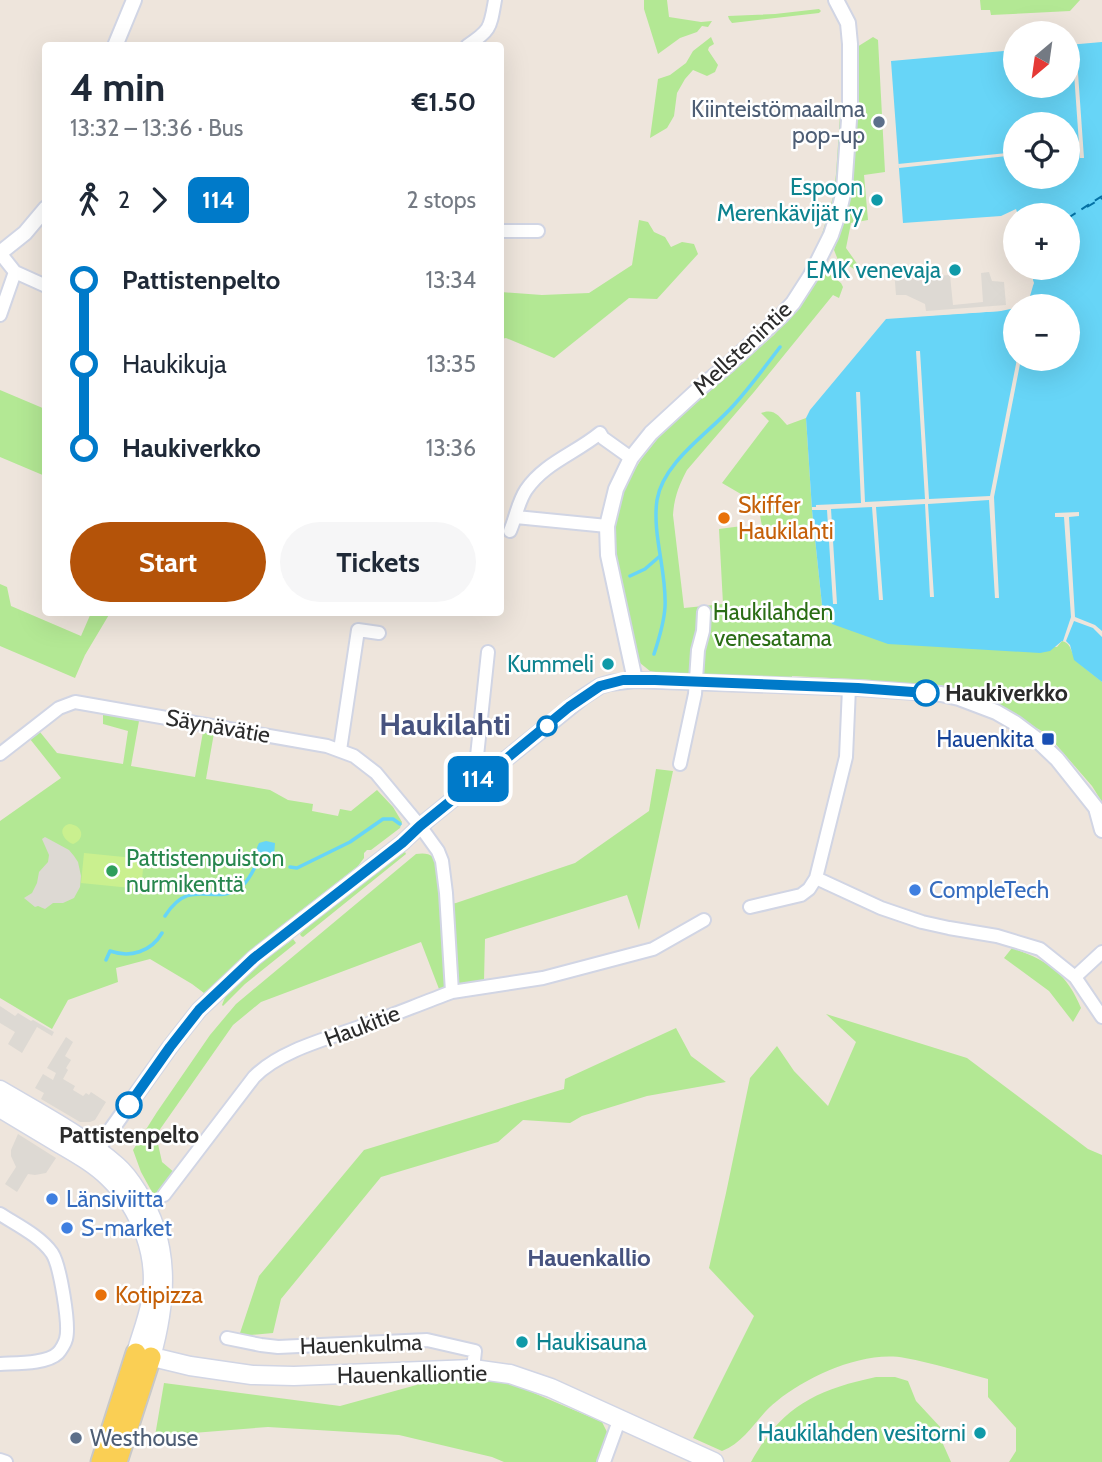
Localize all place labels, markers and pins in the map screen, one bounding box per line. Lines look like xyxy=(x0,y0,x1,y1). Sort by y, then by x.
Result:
place label: Kiinteistömaailma pop-up xyxy=(691,95,865,149)
marker: Kiinteistömaailma pop-up xyxy=(871,114,887,130)
place label: Espoon Merenkävijät ry xyxy=(717,173,863,227)
marker: Espoon Merenkävijät ry xyxy=(869,192,885,208)
place label: EMK venevaja xyxy=(806,256,941,284)
marker: EMK venevaja xyxy=(947,262,963,278)
place label: Skiffer Haukilahti xyxy=(738,491,834,545)
marker: Skiffer Haukilahti xyxy=(716,510,732,526)
place label: Kummeli xyxy=(507,650,594,678)
marker: Kummeli xyxy=(600,656,616,672)
place label: Haukiverkko xyxy=(945,679,1068,707)
marker: Haukiverkko xyxy=(913,680,939,706)
unlabelled marker xyxy=(537,716,557,736)
place label: Hauenkita xyxy=(936,725,1034,753)
marker: Hauenkita xyxy=(1040,731,1056,747)
place label: Pattistenpuiston nurmikenttä xyxy=(126,844,284,898)
marker: Pattistenpuiston nurmikenttä xyxy=(104,863,120,879)
place label: CompleTech xyxy=(929,876,1049,904)
marker: CompleTech xyxy=(907,882,923,898)
marker: Pattistenpelto xyxy=(116,1092,142,1118)
place label: Pattistenpelto xyxy=(59,1121,199,1149)
place label: Länsiviitta xyxy=(66,1185,163,1213)
marker: Länsiviitta xyxy=(44,1191,60,1207)
place label: S-market xyxy=(81,1214,172,1242)
marker: S-market xyxy=(59,1220,75,1236)
place label: Kotipizza xyxy=(115,1281,203,1309)
marker: Kotipizza xyxy=(93,1287,109,1303)
place label: Haukisauna xyxy=(536,1328,647,1356)
marker: Haukisauna xyxy=(514,1334,530,1350)
place label: Haukilahden vesitorni xyxy=(758,1419,966,1447)
place label: Westhouse xyxy=(90,1424,199,1452)
marker: Haukilahden vesitorni xyxy=(972,1425,988,1441)
marker: Westhouse xyxy=(68,1430,84,1446)

